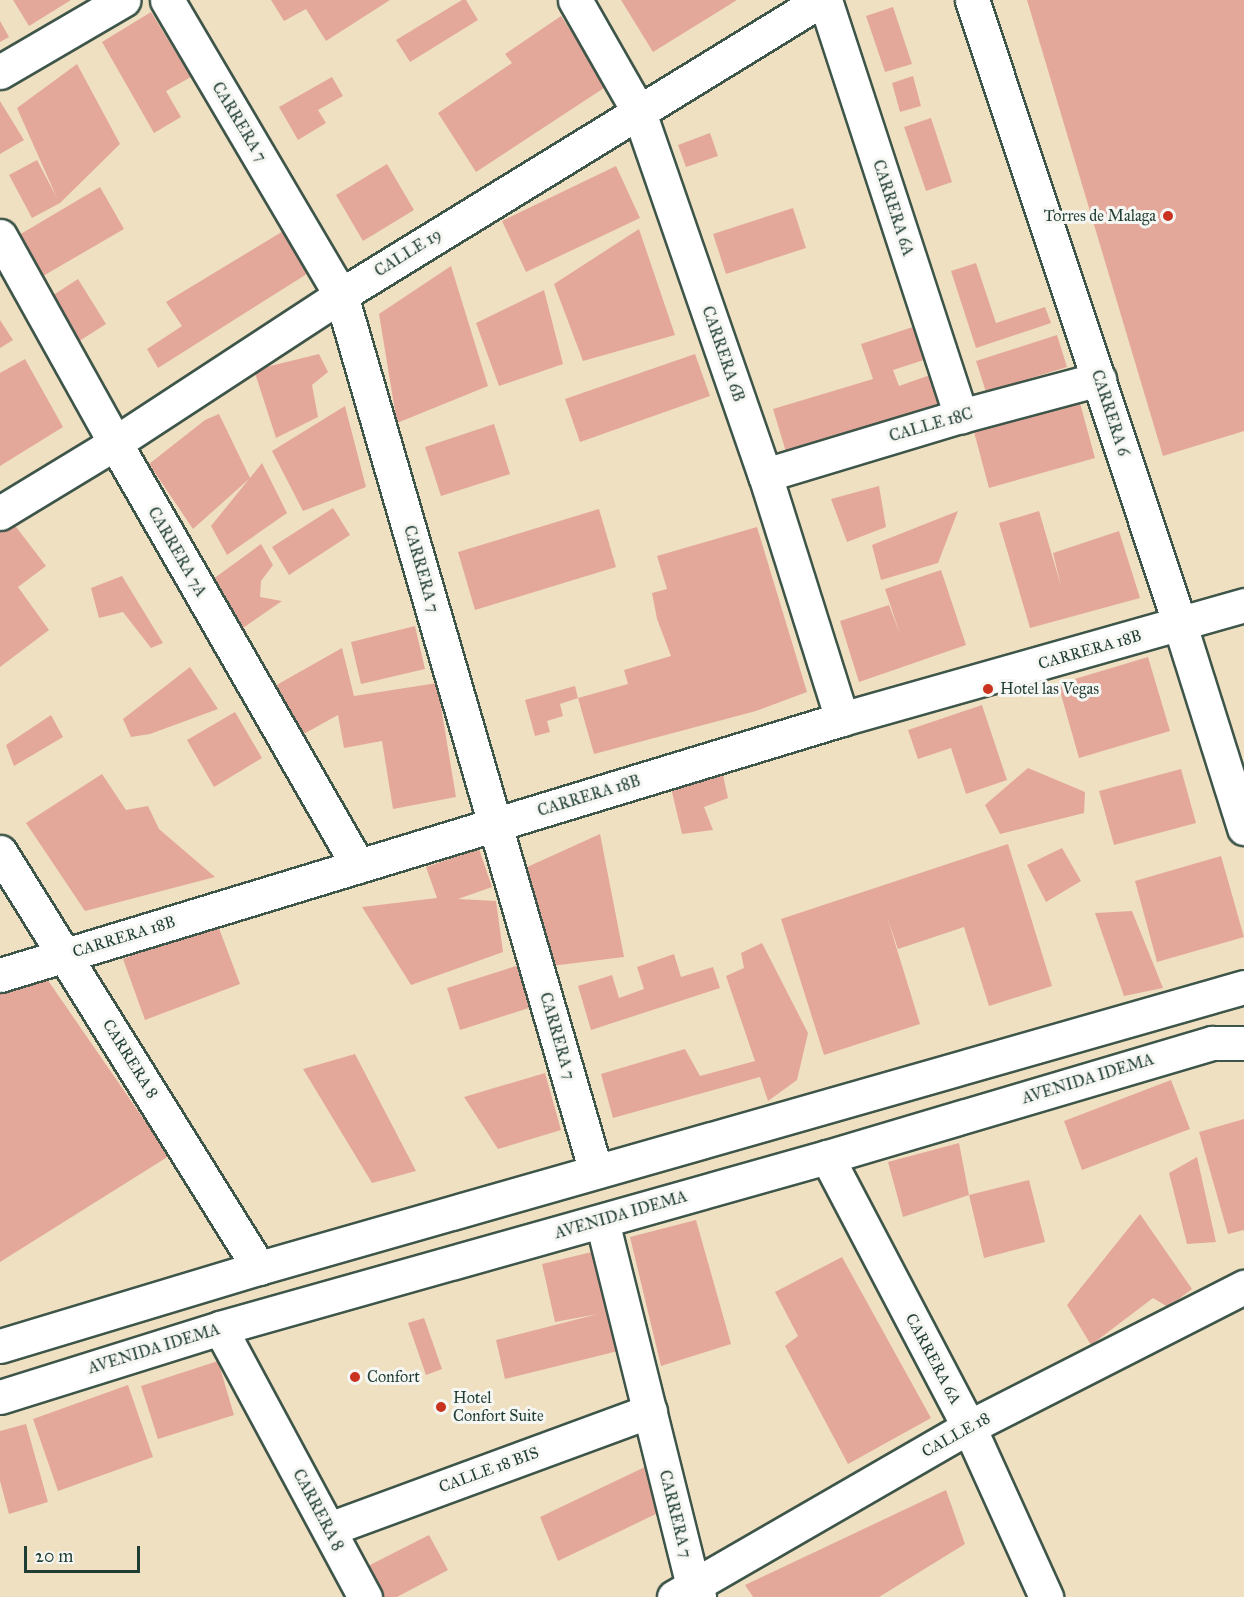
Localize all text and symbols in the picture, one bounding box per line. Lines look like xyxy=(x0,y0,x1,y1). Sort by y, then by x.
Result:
street label: CARRERA 7 xyxy=(208,79,270,165)
street label: CARRERA 6A xyxy=(868,157,918,259)
place label: Torres de Malaga xyxy=(1044,206,1156,226)
marker: Torres de Malaga xyxy=(1161,209,1175,223)
street label: CALLE 19 xyxy=(371,225,445,281)
street label: CARRERA 6B xyxy=(698,304,748,404)
street label: CARRERA 6 xyxy=(1087,368,1133,458)
street label: CALLE 18C xyxy=(887,404,975,446)
street label: CARRERA 7A xyxy=(144,504,210,600)
street label: CARRERA 7 xyxy=(399,523,443,615)
street label: CARRERA 18B xyxy=(1036,626,1144,674)
place label: Hotel las Vegas xyxy=(1000,679,1099,699)
marker: Hotel las Vegas xyxy=(981,682,995,696)
street label: CARRERA 18B xyxy=(535,771,643,821)
street label: CARRERA 18B xyxy=(70,912,178,962)
street label: CARRERA 7 xyxy=(535,990,579,1082)
street label: CARRERA 8 xyxy=(98,1016,162,1102)
street label: AVENIDA IDEMA xyxy=(1020,1050,1156,1108)
street label: AVENIDA IDEMA xyxy=(552,1187,690,1243)
street label: CARRERA 6A xyxy=(901,1310,965,1408)
street label: AVENIDA IDEMA xyxy=(86,1320,222,1378)
place label: Confort xyxy=(367,1367,420,1387)
marker: Confort xyxy=(348,1370,362,1384)
place label: Hotel Confort Suite xyxy=(453,1388,544,1426)
marker: Hotel Confort Suite xyxy=(434,1400,448,1414)
street label: CALLE 18 xyxy=(919,1408,993,1462)
street label: CALLE 18 BIS xyxy=(436,1443,542,1497)
street label: CARRERA 8 xyxy=(288,1466,348,1554)
street label: CARRERA 7 xyxy=(655,1468,695,1560)
scale bar xyxy=(27,1534,142,1572)
text: 20 m xyxy=(35,1545,73,1567)

